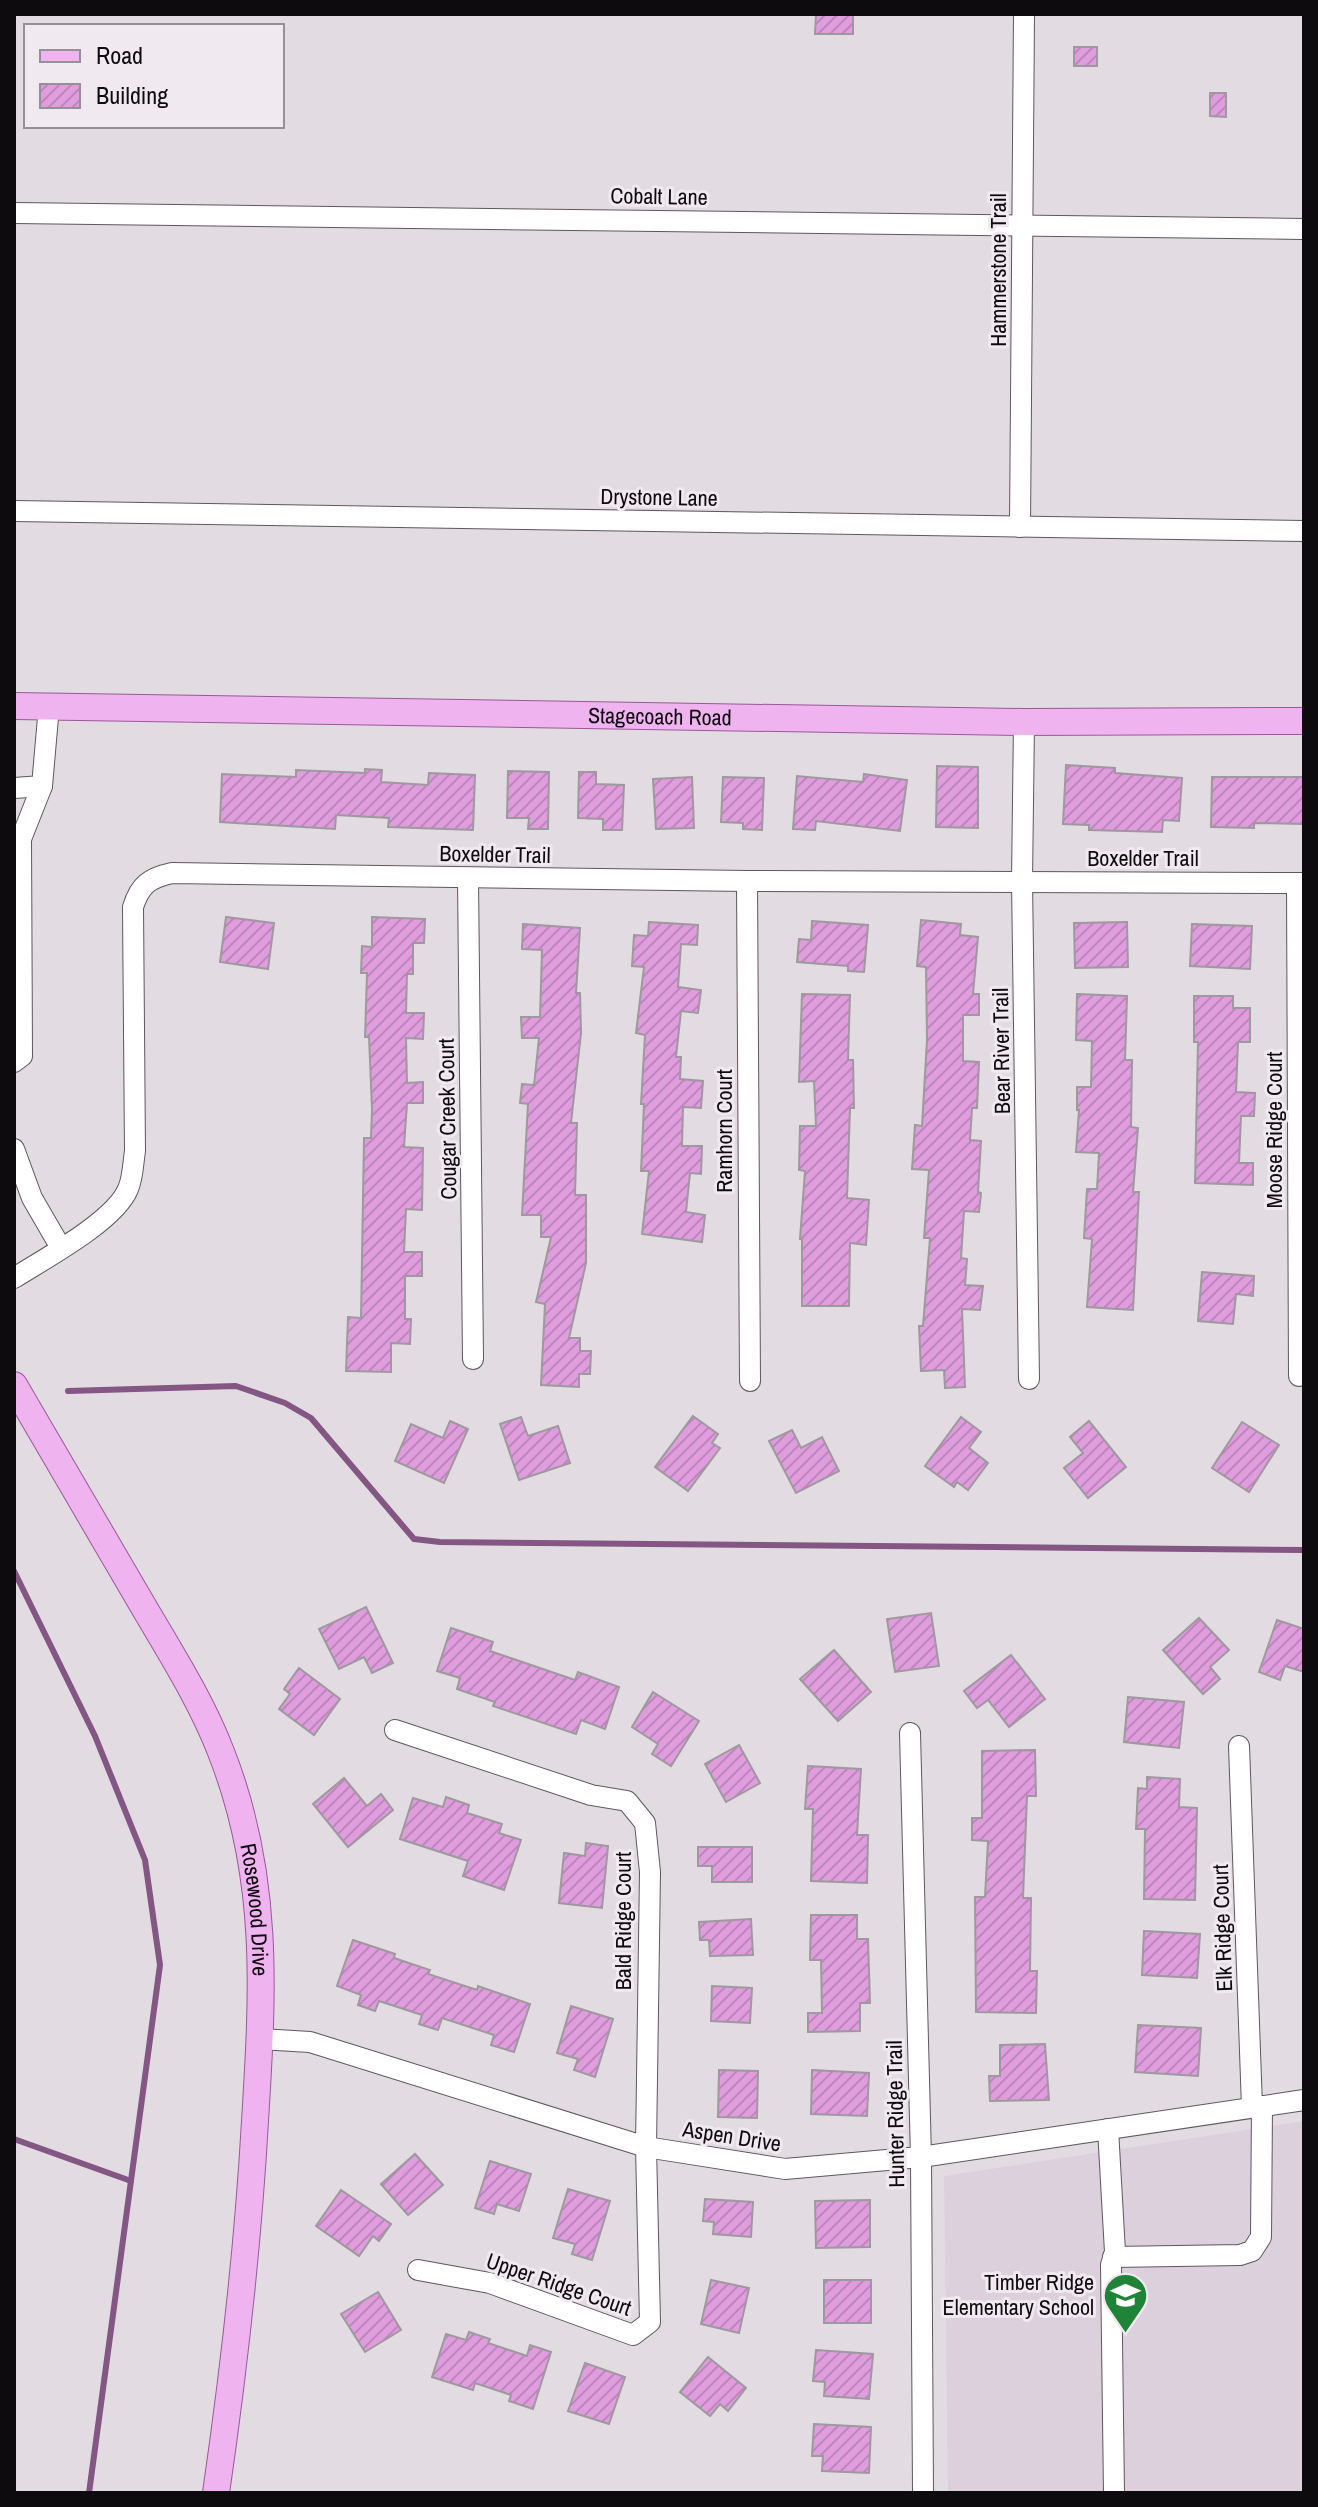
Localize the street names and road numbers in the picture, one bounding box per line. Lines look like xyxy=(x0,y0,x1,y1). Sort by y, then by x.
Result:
street label: Cobalt Lane xyxy=(610,180,708,212)
street label: Hammerstone Trail xyxy=(983,193,1013,347)
street label: Drystone Lane xyxy=(600,481,718,513)
street label: Stagecoach Road xyxy=(588,700,732,732)
street label: Boxelder Trail xyxy=(439,838,551,870)
street label: Boxelder Trail xyxy=(1087,843,1199,873)
street label: Bear River Trail xyxy=(985,988,1017,1114)
street label: Cougar Creek Court xyxy=(431,1038,463,1200)
street label: Moose Ridge Court xyxy=(1259,1052,1289,1208)
street label: Ramhorn Court xyxy=(709,1069,739,1193)
street label: Rosewood Drive xyxy=(233,1841,276,1976)
street label: Bald Ridge Court xyxy=(608,1852,638,1990)
street label: Elk Ridge Court xyxy=(1205,1864,1239,1992)
street label: Hunter Ridge Trail xyxy=(879,2040,911,2188)
street label: Aspen Drive xyxy=(680,2113,783,2159)
street label: Upper Ridge Court xyxy=(483,2245,635,2323)

